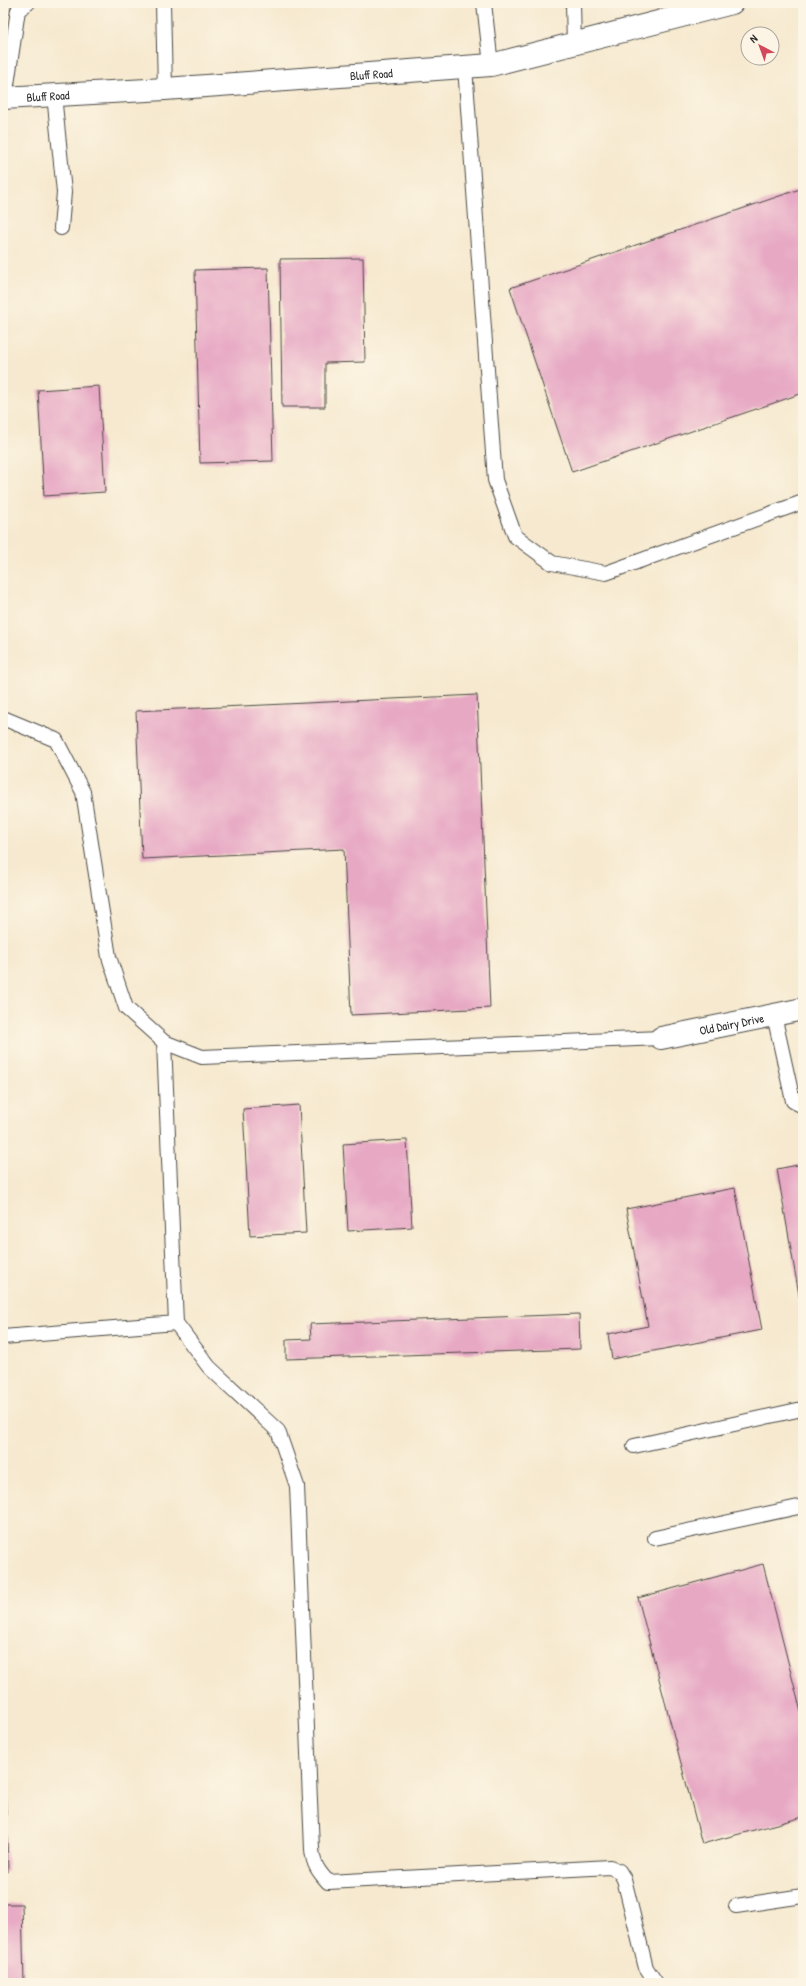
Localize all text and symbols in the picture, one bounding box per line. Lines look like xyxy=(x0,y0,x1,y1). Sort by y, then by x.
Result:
north arrow xyxy=(740,26,780,66)
text: N xyxy=(747,31,760,46)
street label: Bluff Road xyxy=(349,64,394,84)
street label: Bluff Road xyxy=(26,86,70,105)
street label: Old Dairy Drive xyxy=(698,1009,766,1038)

